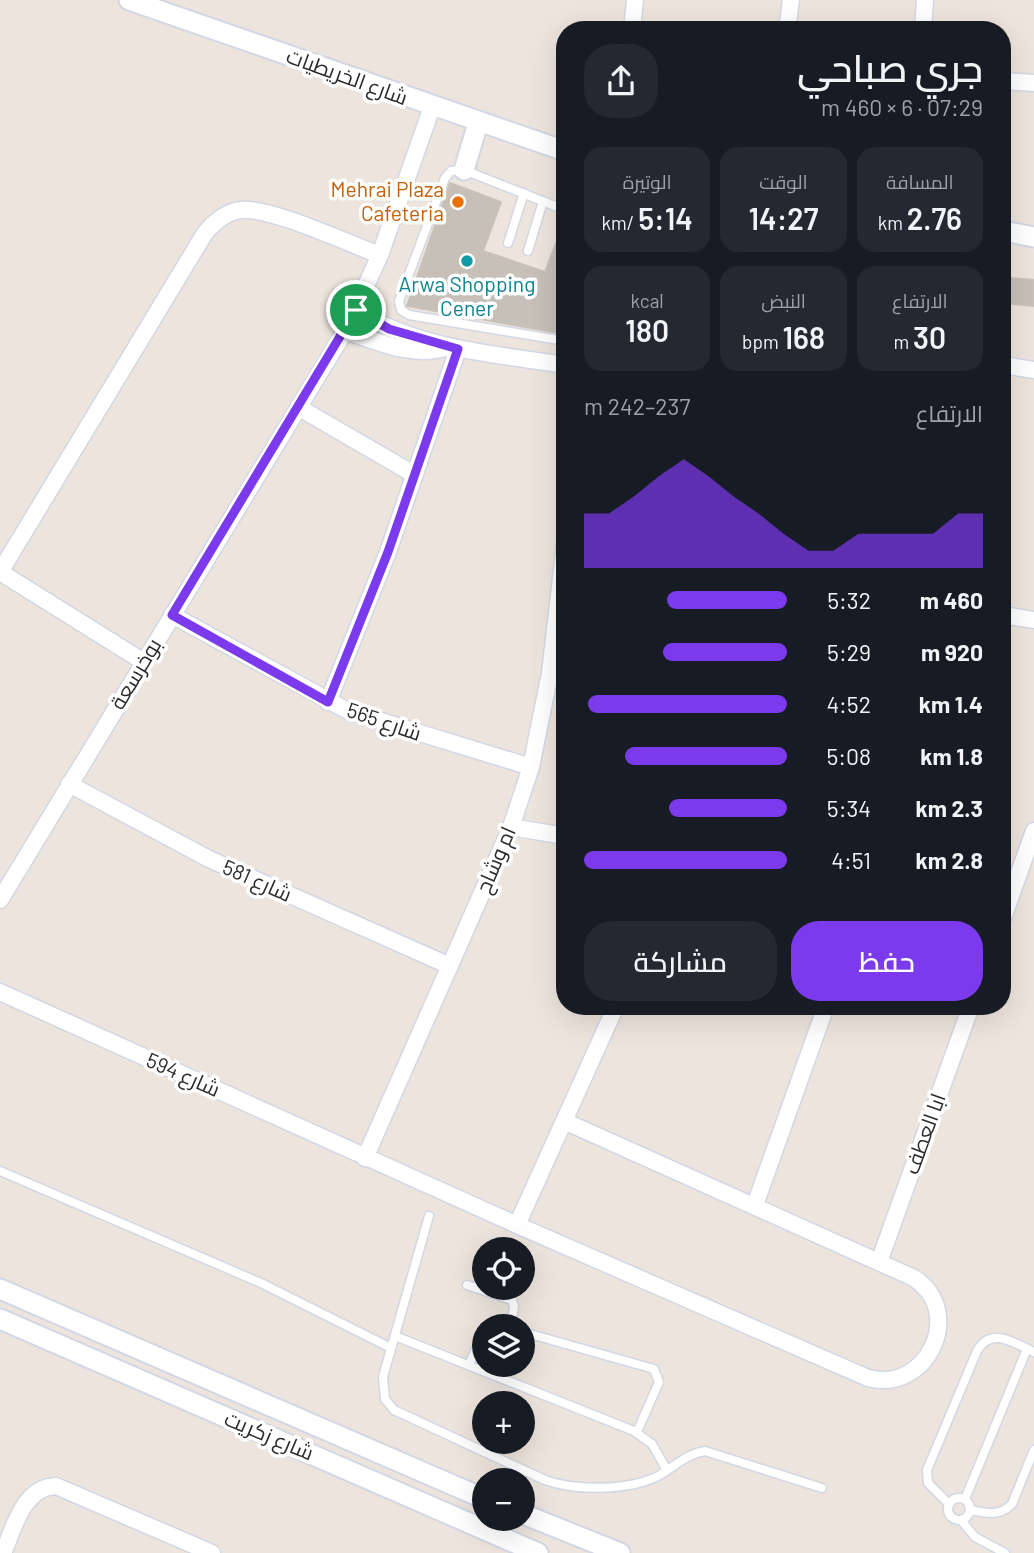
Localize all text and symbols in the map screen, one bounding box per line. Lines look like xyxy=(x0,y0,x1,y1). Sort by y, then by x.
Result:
street label: شارع الخريطيات xyxy=(282,42,412,112)
button: share xyxy=(584,44,658,118)
text: جري صباحي xyxy=(797,44,983,90)
text: 07:29 · 6 × 460 m xyxy=(821,93,983,121)
text: الوتيرة xyxy=(623,170,672,193)
text: الوقت xyxy=(759,170,808,193)
text: المسافة xyxy=(886,170,954,193)
place label: Mehrai Plaza Cafeteria xyxy=(331,176,444,225)
marker: Mehrai Plaza Cafeteria xyxy=(450,194,466,210)
text: 5:14 xyxy=(638,200,693,236)
text: 14:27 xyxy=(749,200,818,236)
text: 2.76 xyxy=(907,200,962,236)
text: /km xyxy=(602,211,638,234)
text: km xyxy=(878,211,907,234)
marker: Arwa Shopping Cener xyxy=(459,253,475,269)
place label: Arwa Shopping Cener xyxy=(399,271,535,320)
pin xyxy=(326,280,386,340)
text: kcal xyxy=(631,289,664,312)
text: النبض xyxy=(761,289,806,312)
text: الارتفاع xyxy=(892,289,948,312)
icon: arrive xyxy=(337,291,375,329)
text: 180 xyxy=(625,312,669,348)
text: 168 xyxy=(782,319,825,355)
text: 30 xyxy=(913,319,946,355)
text: bpm xyxy=(742,330,782,353)
text: m xyxy=(894,330,913,353)
text: 237–242 m xyxy=(584,392,690,420)
text: الارتفاع xyxy=(916,399,983,427)
text: 5:32 xyxy=(827,586,871,614)
text: 460 m xyxy=(920,586,983,614)
street label: بوخرسعة xyxy=(104,633,167,714)
text: 5:29 xyxy=(827,638,871,666)
text: 920 m xyxy=(921,638,983,666)
text: 4:52 xyxy=(826,690,871,718)
text: 1.4 km xyxy=(919,690,983,718)
street label: شارع 565 xyxy=(343,696,425,748)
text: 5:08 xyxy=(826,742,871,770)
text: 1.8 km xyxy=(920,742,983,770)
text: 5:34 xyxy=(827,794,871,822)
text: 2.3 km xyxy=(915,794,983,822)
street label: ام وشاح xyxy=(469,822,523,898)
text: 4:51 xyxy=(831,846,871,874)
text: 2.8 km xyxy=(915,846,983,874)
street label: شارع 581 xyxy=(218,853,296,909)
button: مشاركة xyxy=(584,921,777,1001)
button: حفظ xyxy=(791,921,983,1001)
street label: شارع 594 xyxy=(142,1046,224,1104)
street label: ابا العطف xyxy=(897,1090,950,1177)
map controls xyxy=(472,1237,535,1531)
button: locate xyxy=(472,1237,535,1300)
button: layers xyxy=(472,1314,535,1377)
button: + xyxy=(472,1391,535,1454)
street label: شارع زكريت xyxy=(220,1405,318,1467)
button: − xyxy=(472,1468,535,1531)

